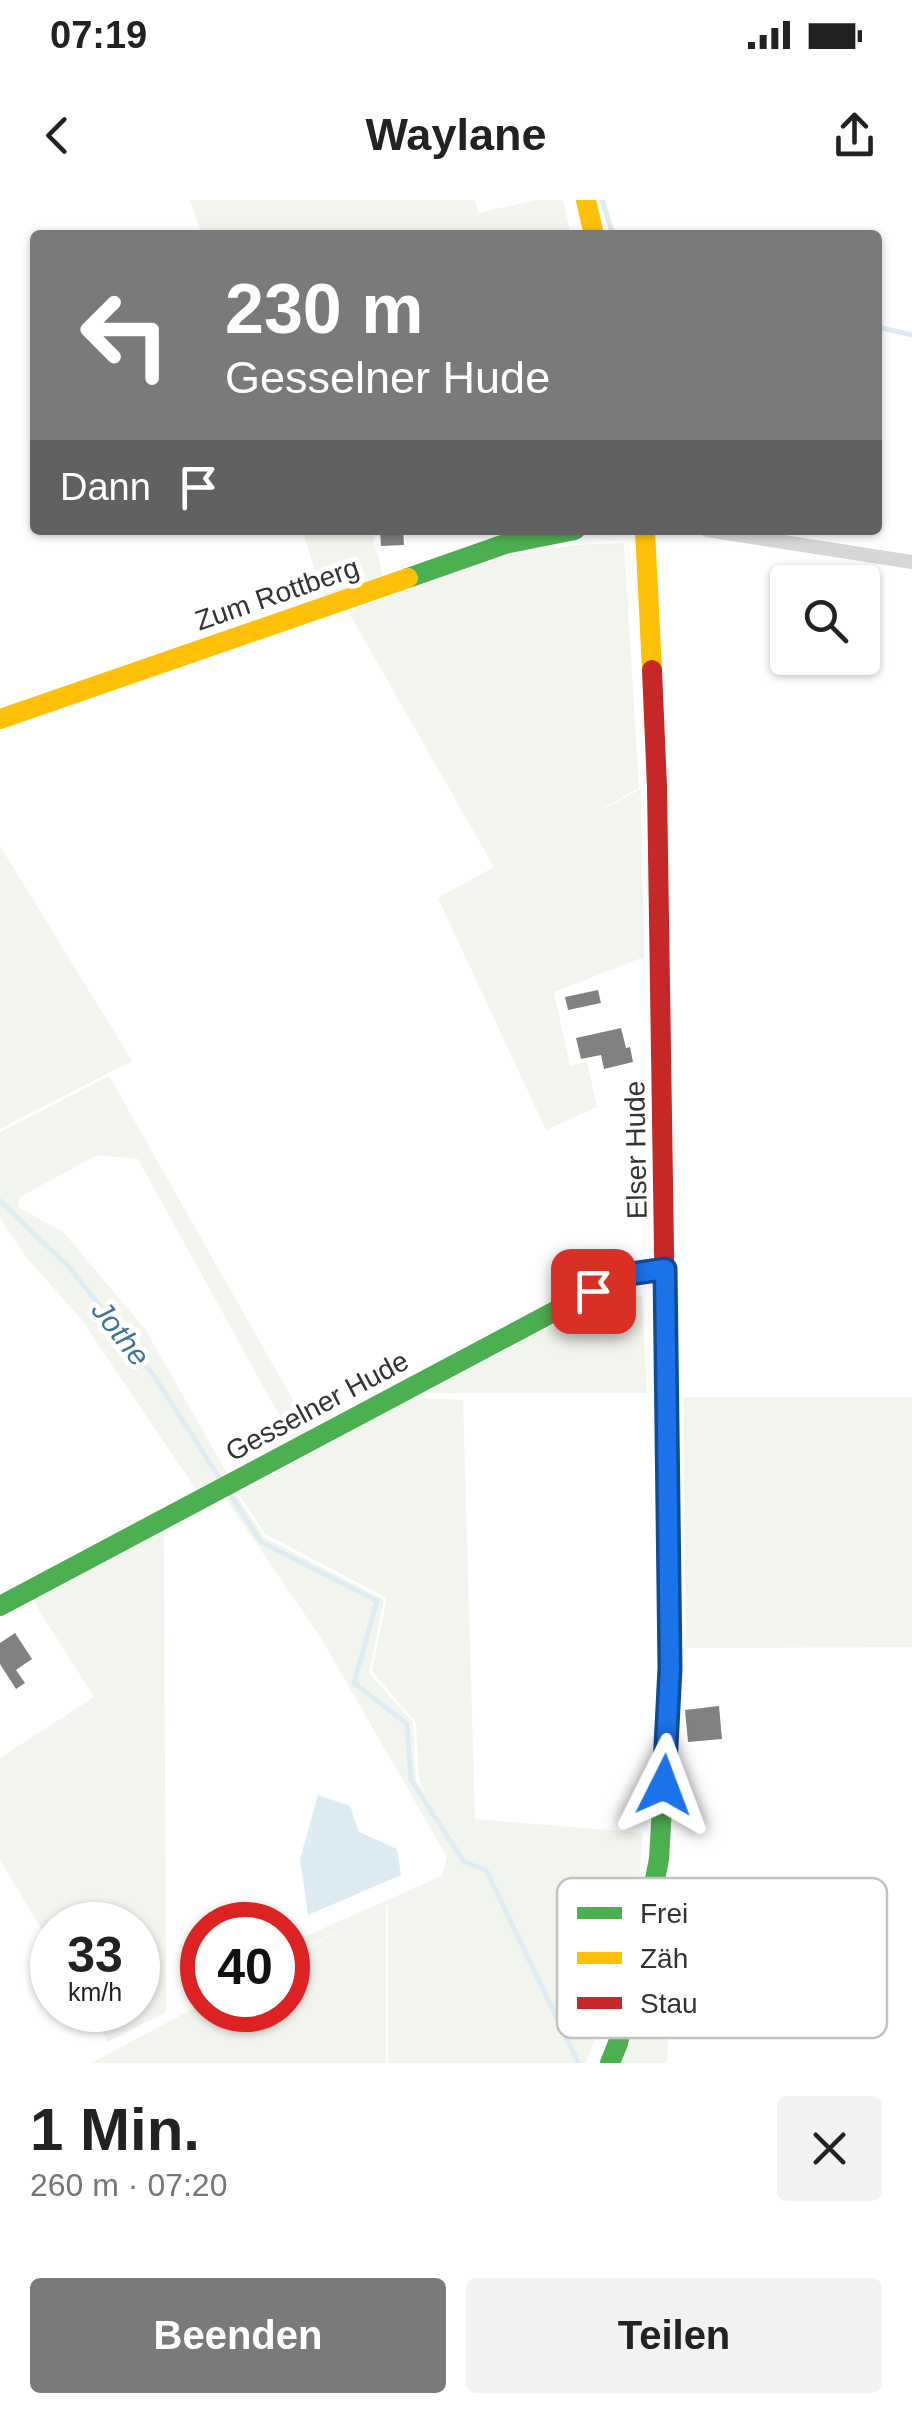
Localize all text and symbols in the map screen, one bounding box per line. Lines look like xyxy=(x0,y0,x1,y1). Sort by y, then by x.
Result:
text: 07:19 xyxy=(50,14,147,56)
icon: back xyxy=(30,108,85,163)
icon: share xyxy=(827,108,882,163)
text: Waylane xyxy=(366,109,546,160)
icon: left xyxy=(60,270,190,400)
text: 230 m xyxy=(225,270,423,348)
text: Gesselner Hude xyxy=(225,352,550,403)
icon: arrive xyxy=(171,460,226,515)
text: Dann xyxy=(60,466,151,508)
street label: Zum Rottberg xyxy=(191,551,363,637)
map controls xyxy=(770,565,880,675)
button: search xyxy=(770,565,880,675)
street label: Elser Hude xyxy=(619,1080,653,1220)
pin xyxy=(551,1249,636,1334)
icon: arrive xyxy=(566,1264,621,1319)
water label: Jothe xyxy=(85,1293,157,1372)
street label: Gesselner Hude xyxy=(220,1345,414,1467)
position arrow xyxy=(612,1733,716,1837)
legend xyxy=(557,1878,887,2038)
text: Frei xyxy=(640,1898,688,1929)
speed limit sign: 40 xyxy=(180,1902,310,2032)
text: 33 xyxy=(67,1927,123,1983)
text: Zäh xyxy=(640,1943,688,1974)
text: km/h xyxy=(68,1978,122,2006)
text: Stau xyxy=(640,1988,698,2019)
text: 1 Min. xyxy=(30,2096,200,2163)
button: close xyxy=(777,2096,882,2201)
text: 260 m · 07:20 xyxy=(30,2167,227,2203)
button: Beenden xyxy=(30,2278,446,2393)
button: Teilen xyxy=(466,2278,882,2393)

